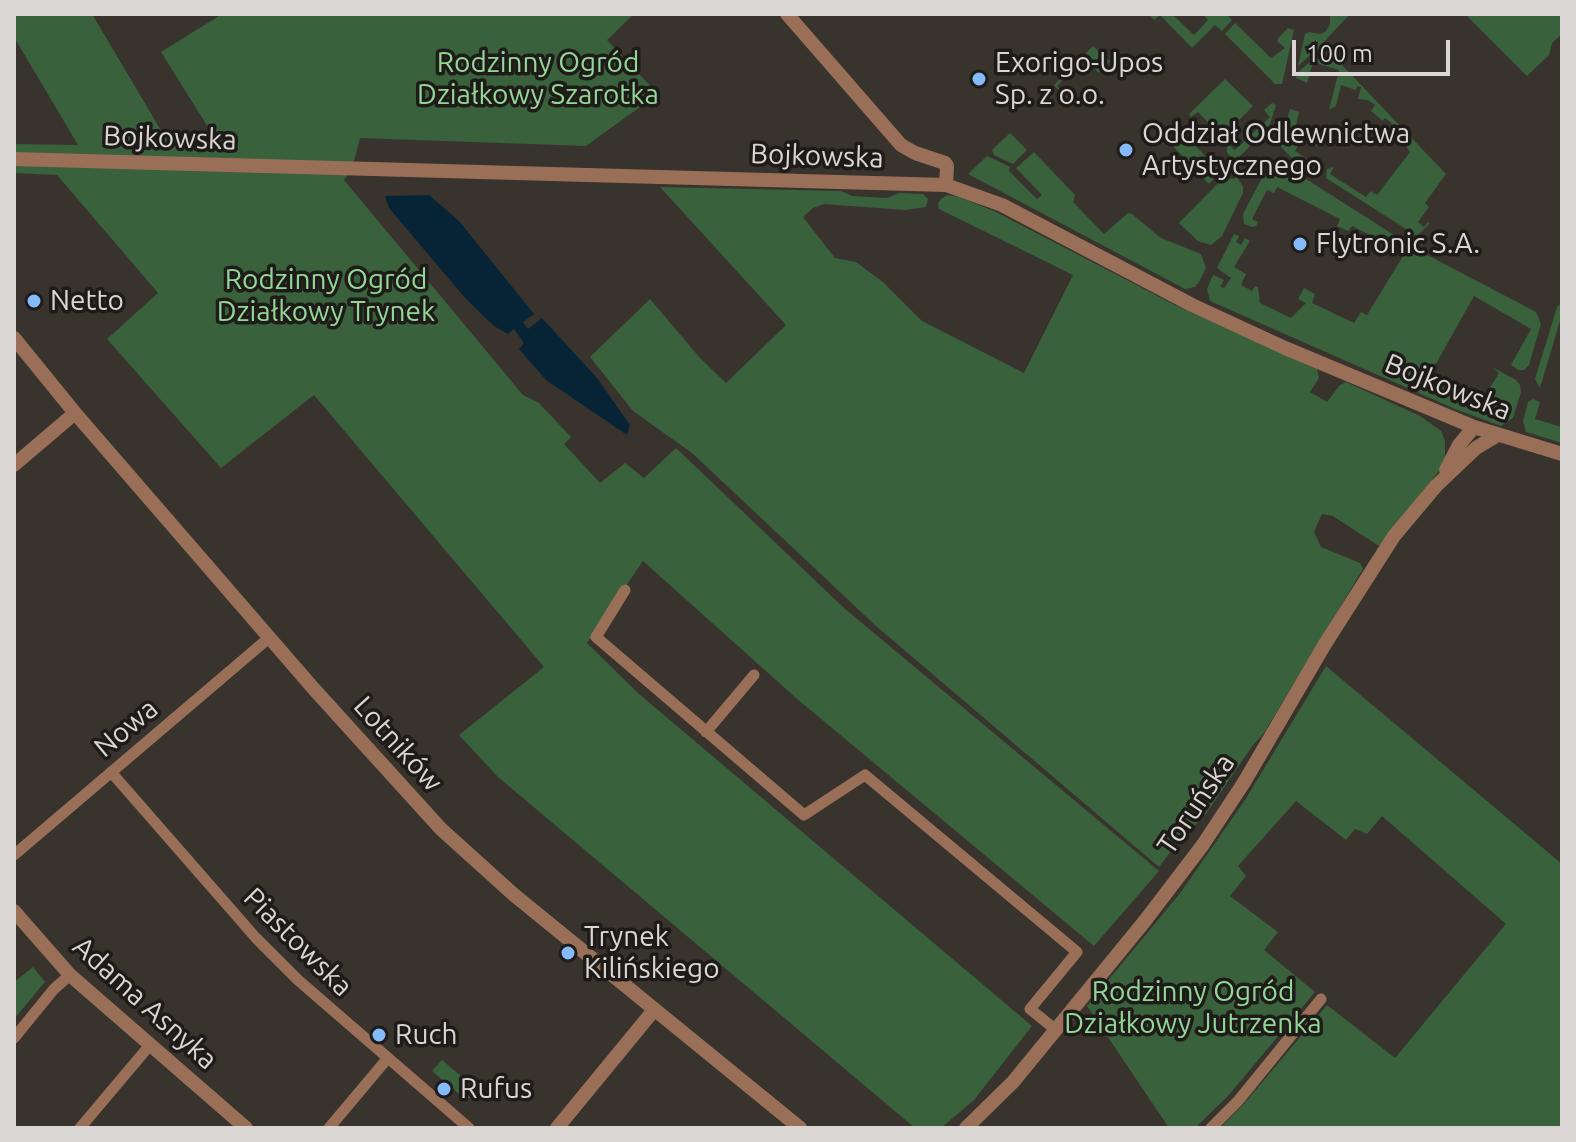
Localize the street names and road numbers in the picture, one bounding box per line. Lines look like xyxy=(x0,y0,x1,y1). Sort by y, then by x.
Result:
street label: Bojkowska xyxy=(103,119,237,157)
street label: Bojkowska xyxy=(750,137,884,175)
street label: Bojkowska xyxy=(1380,346,1516,428)
street label: Lotników xyxy=(347,690,449,798)
street label: Nowa xyxy=(87,692,165,764)
street label: Toruńska xyxy=(1150,747,1242,861)
street label: Piastowska xyxy=(237,881,359,1003)
street label: Adama Asnyka xyxy=(66,929,224,1077)

